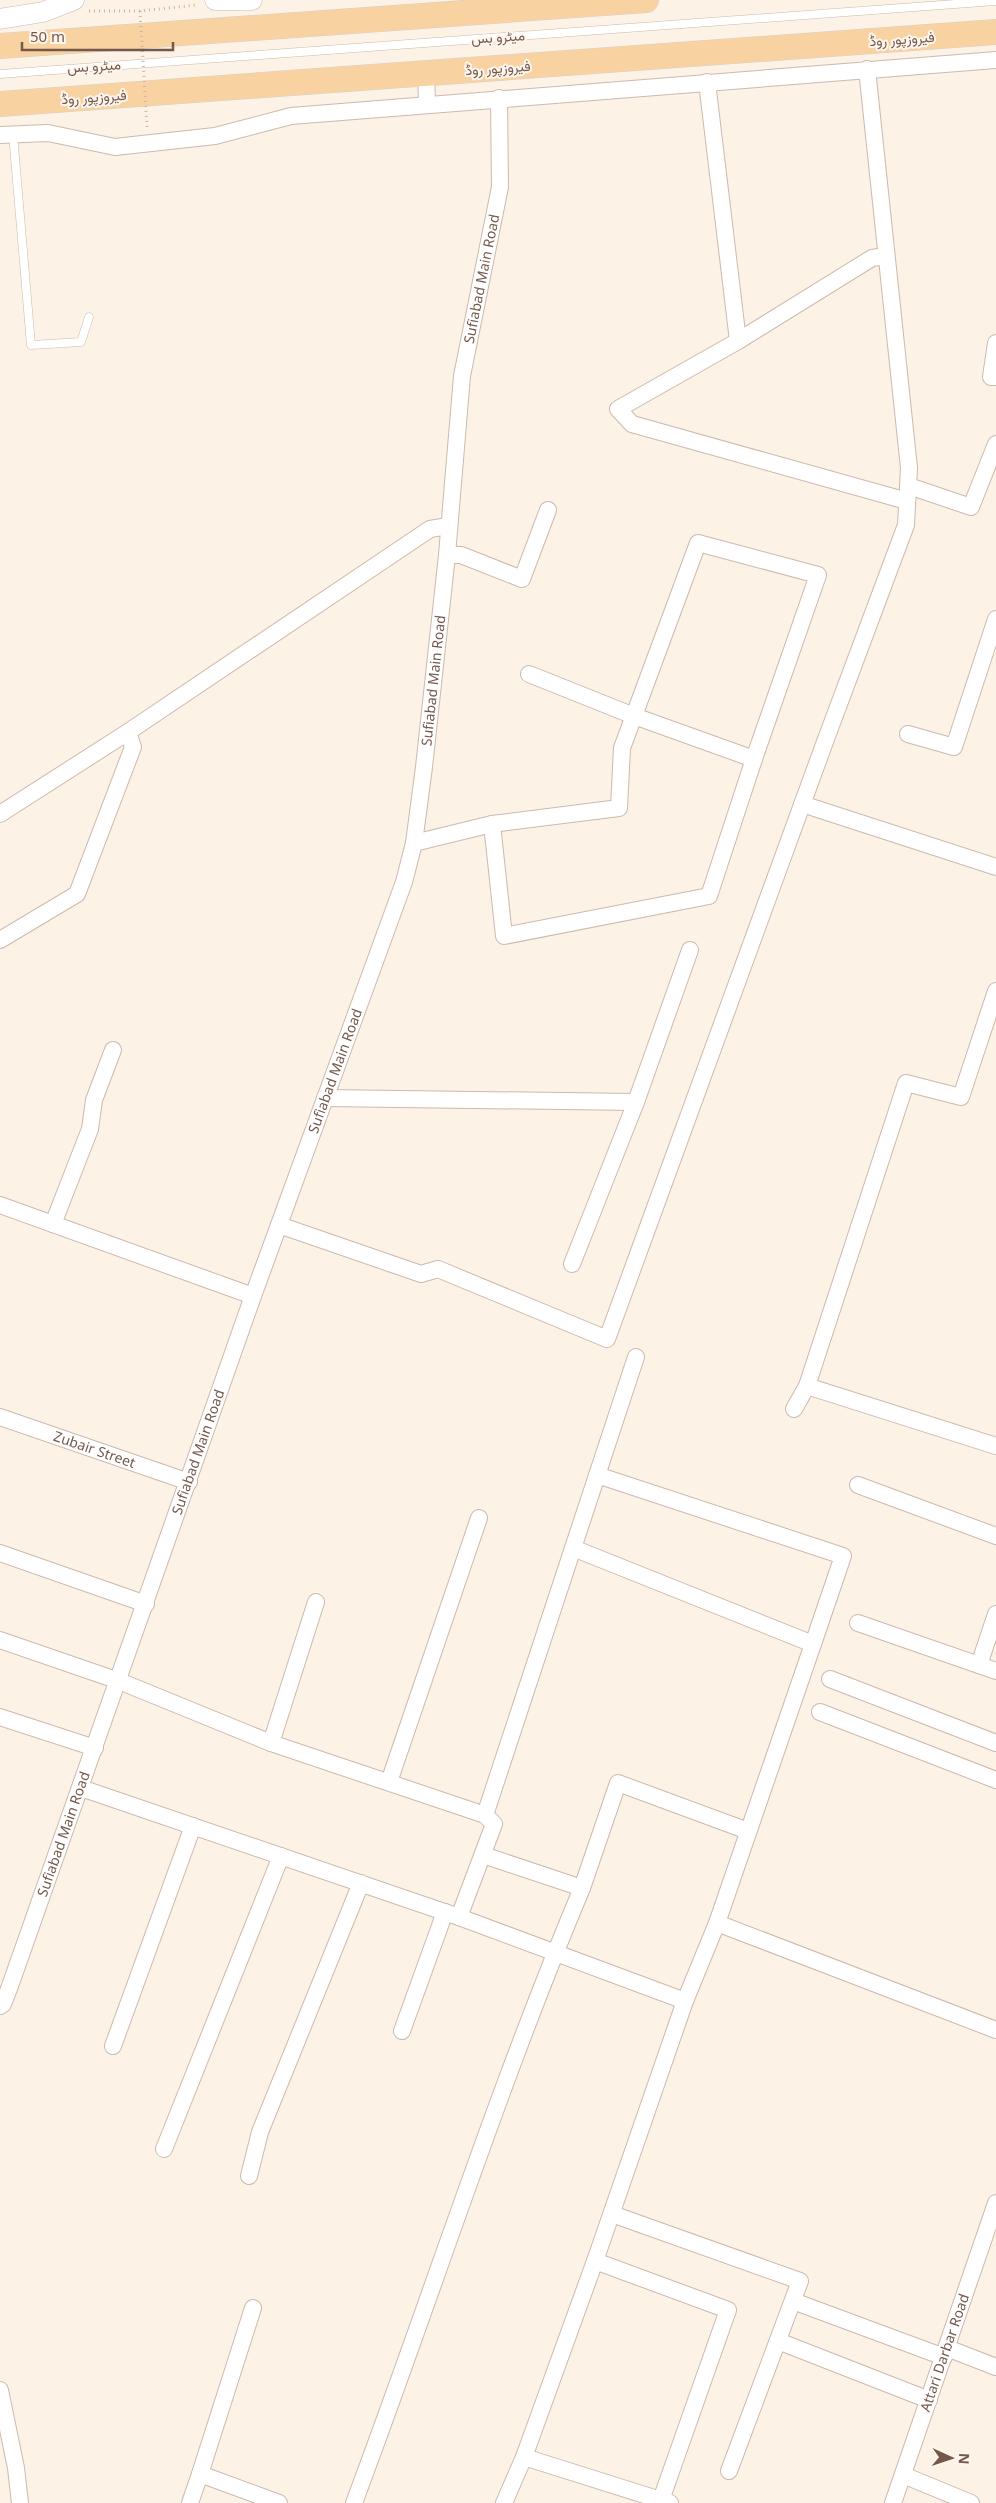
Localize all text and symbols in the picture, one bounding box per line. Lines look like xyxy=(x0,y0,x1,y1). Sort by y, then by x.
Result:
scale bar xyxy=(22,20,174,52)
street label: میٹرو بس xyxy=(470,25,525,48)
text: 50 m xyxy=(30,26,65,46)
street label: فیروزپور روڈ xyxy=(869,27,935,51)
street label: میٹرو بس xyxy=(66,54,121,77)
street label: فیروزپور روڈ xyxy=(465,56,531,80)
street label: فیروزپور روڈ xyxy=(61,85,127,109)
street label: Sufiabad Main Road xyxy=(459,212,503,345)
street label: Sufiabad Main Road xyxy=(416,614,449,747)
street label: Sufiabad Main Road xyxy=(303,1006,366,1136)
street label: Sufiabad Main Road xyxy=(167,1387,228,1517)
street label: Zubair Street xyxy=(51,1426,138,1472)
street label: Sufiabad Main Road xyxy=(32,1769,94,1899)
street label: Attari Darbar Road xyxy=(915,2291,973,2414)
north arrow xyxy=(926,2433,976,2483)
text: N xyxy=(955,2453,974,2465)

